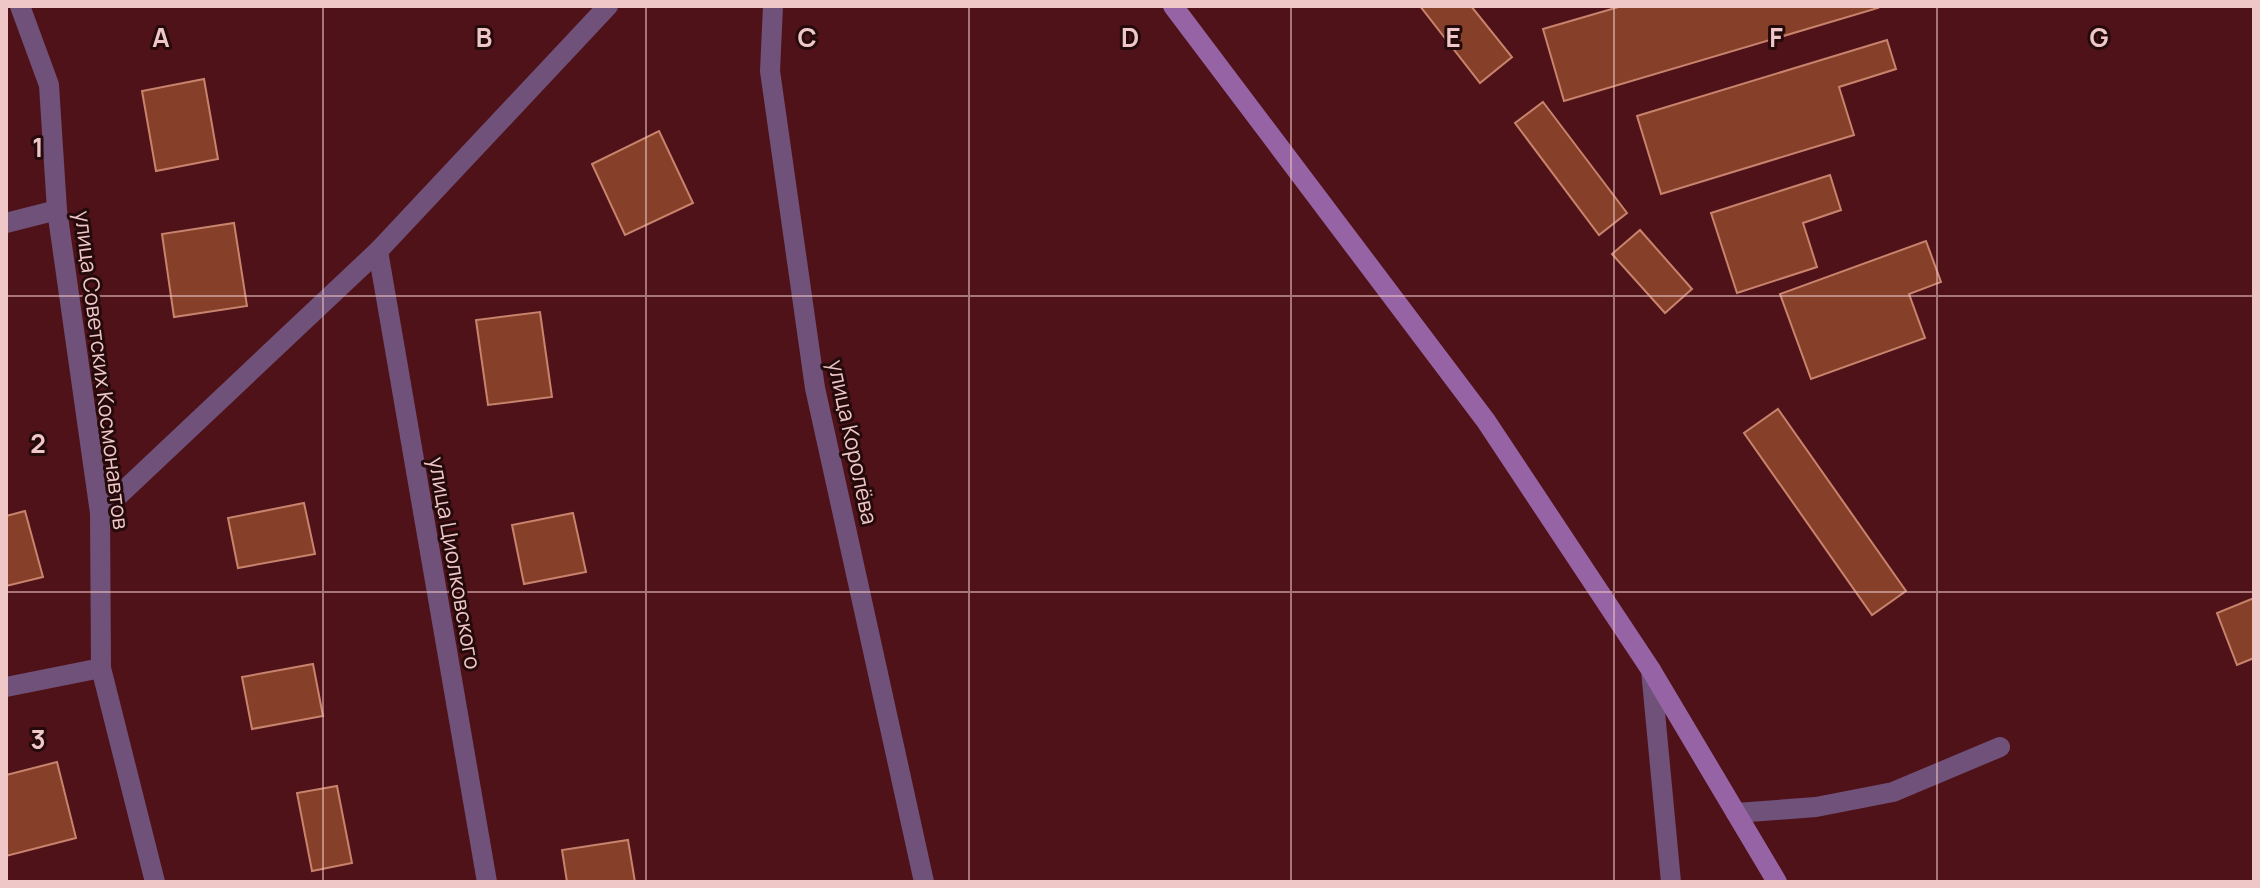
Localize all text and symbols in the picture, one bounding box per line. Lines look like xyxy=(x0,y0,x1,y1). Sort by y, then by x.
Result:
text: A xyxy=(152,19,170,55)
text: B xyxy=(476,19,492,55)
text: C xyxy=(797,19,817,55)
text: D xyxy=(1121,19,1139,55)
text: E xyxy=(1445,19,1461,55)
text: F xyxy=(1769,19,1783,55)
text: G xyxy=(2089,19,2109,55)
text: 1 xyxy=(32,129,44,165)
street label: улица Советских Космонавтов xyxy=(68,209,136,531)
street label: улица Королёва xyxy=(821,357,885,527)
text: 2 xyxy=(30,425,46,461)
street label: улица Циолковского xyxy=(422,455,488,671)
text: 3 xyxy=(30,721,46,757)

